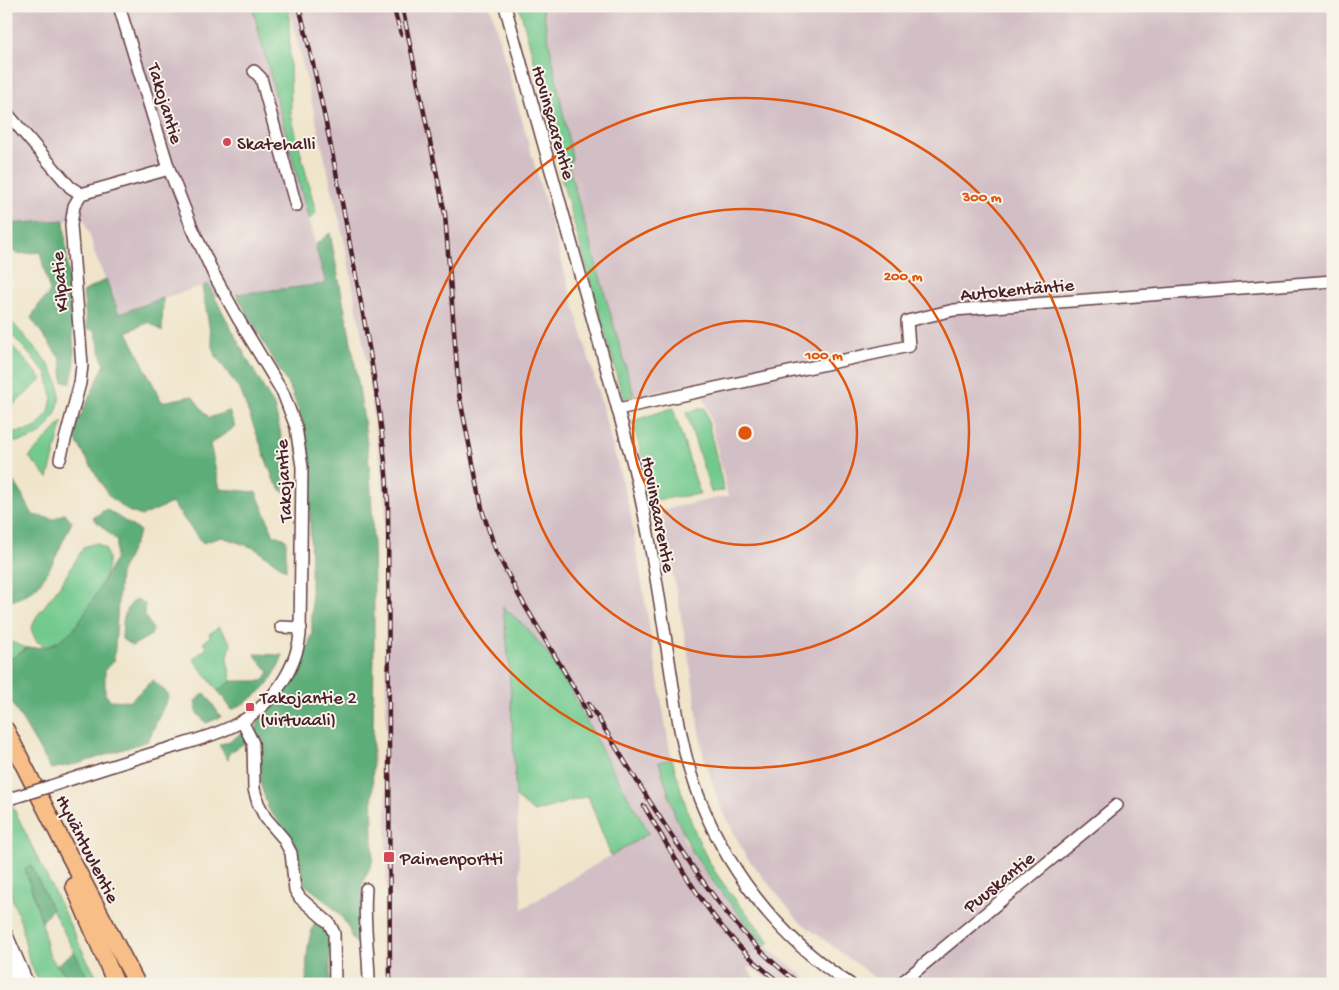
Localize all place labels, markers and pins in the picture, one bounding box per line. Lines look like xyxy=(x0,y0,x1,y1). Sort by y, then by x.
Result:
place label: Skatehalli xyxy=(237,134,316,157)
marker: Skatehalli xyxy=(221,136,233,148)
centre of rings xyxy=(736,424,754,442)
place label: Takojantie 2 (virtuaali) xyxy=(259,688,357,733)
marker: Takojantie 2 (virtuaali) xyxy=(244,701,256,713)
place label: Paimenportti xyxy=(399,849,503,872)
marker: Paimenportti xyxy=(382,850,396,864)

